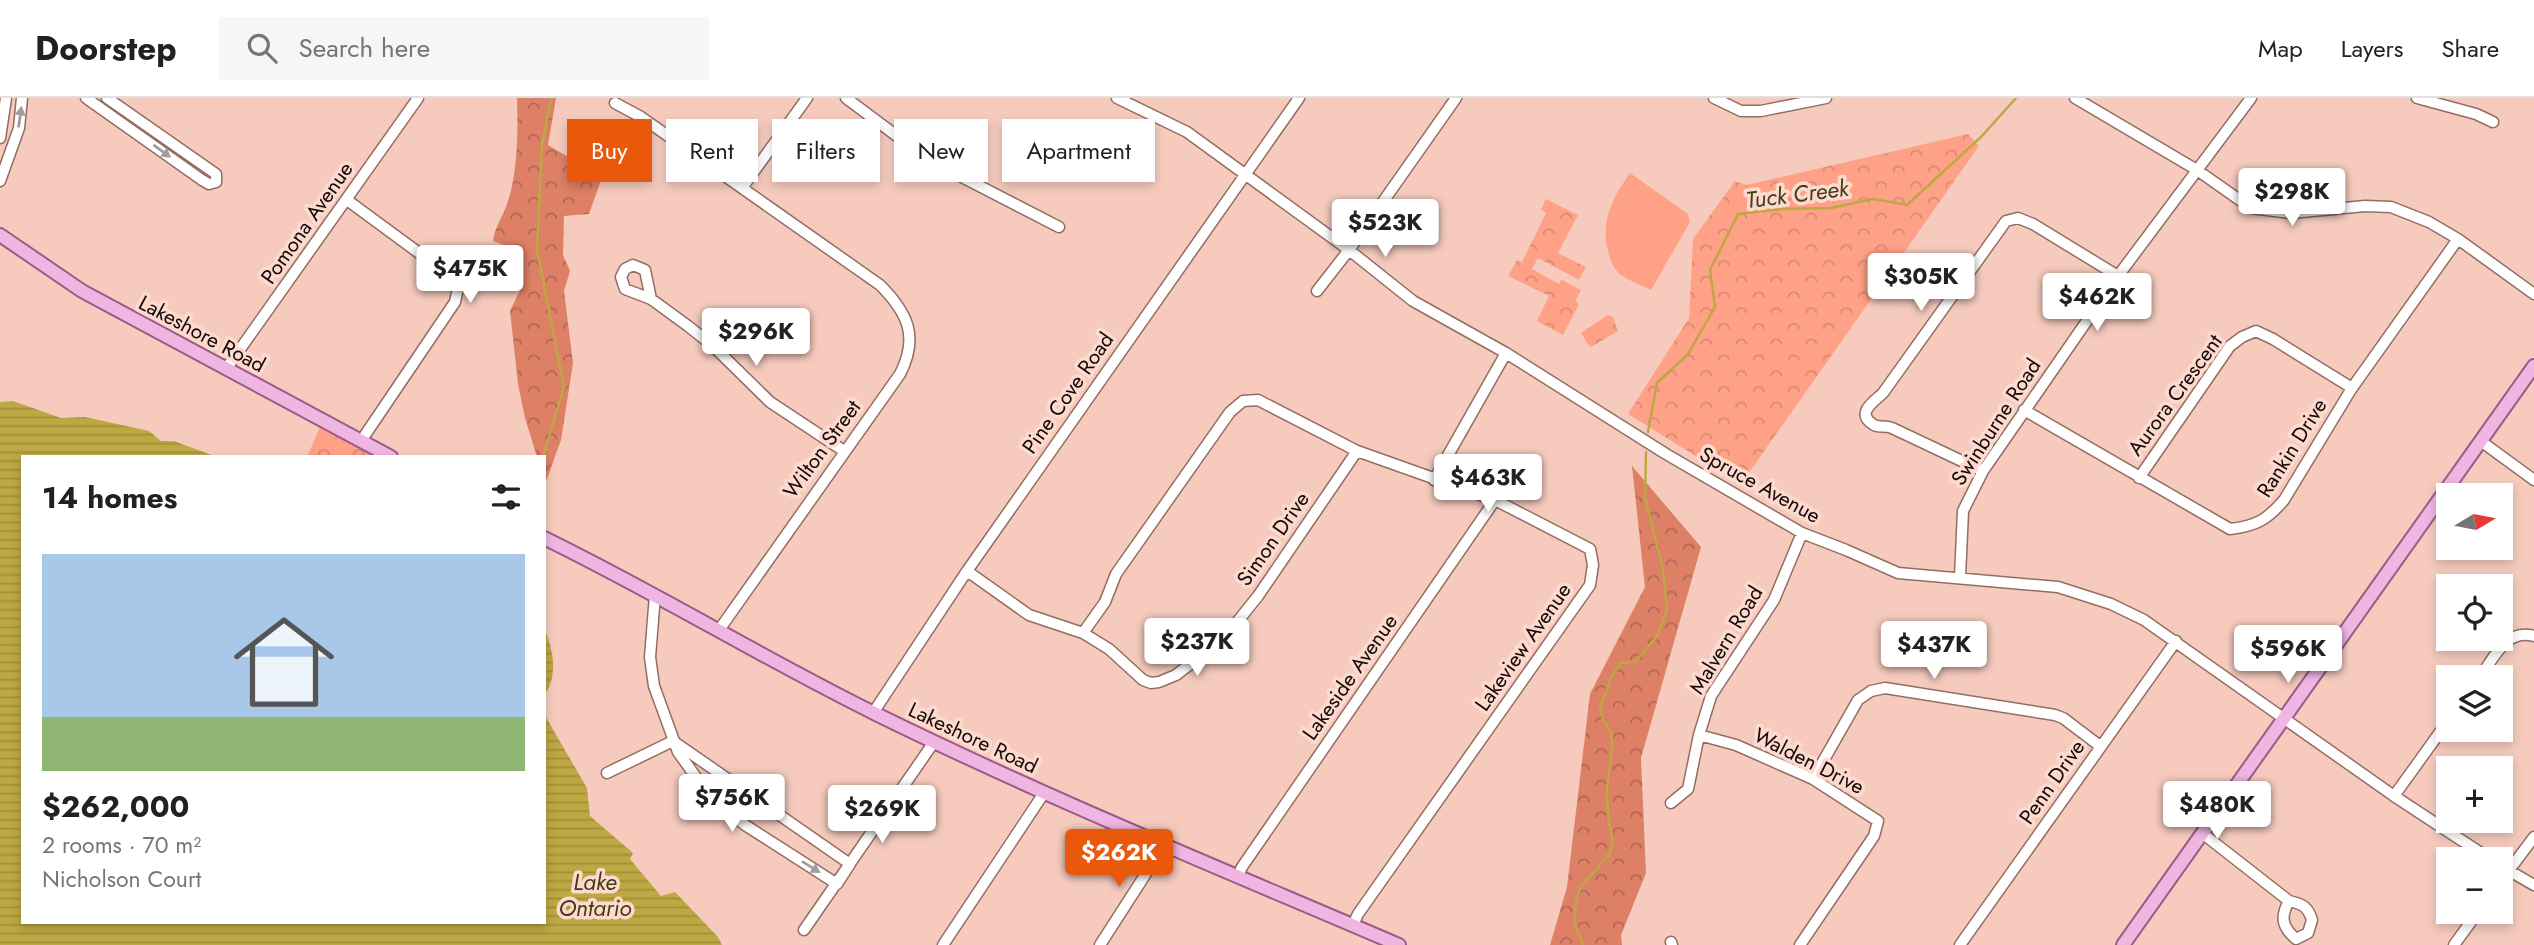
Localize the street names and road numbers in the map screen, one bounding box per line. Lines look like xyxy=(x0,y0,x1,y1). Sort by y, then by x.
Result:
street label: Pomona Avenue xyxy=(254,156,360,290)
street label: Lakeshore Road xyxy=(133,288,271,380)
street label: Pine Cove Road xyxy=(1015,326,1121,460)
street label: Aurora Crescent xyxy=(2121,328,2229,462)
street label: Swinburne Road xyxy=(1944,353,2048,491)
street label: Rankin Drive xyxy=(2250,393,2334,503)
street label: Wilton Street xyxy=(776,394,868,504)
street label: Spruce Avenue xyxy=(1694,439,1826,531)
street label: Simon Drive xyxy=(1230,486,1317,592)
street label: Lakeview Avenue xyxy=(1468,577,1578,717)
street label: Malvern Road xyxy=(1682,580,1770,700)
street label: Lakeside Avenue xyxy=(1295,608,1405,746)
street label: Lakeshore Road xyxy=(903,695,1043,781)
street label: Walden Drive xyxy=(1749,720,1870,802)
street label: Penn Drive xyxy=(2012,734,2092,830)

